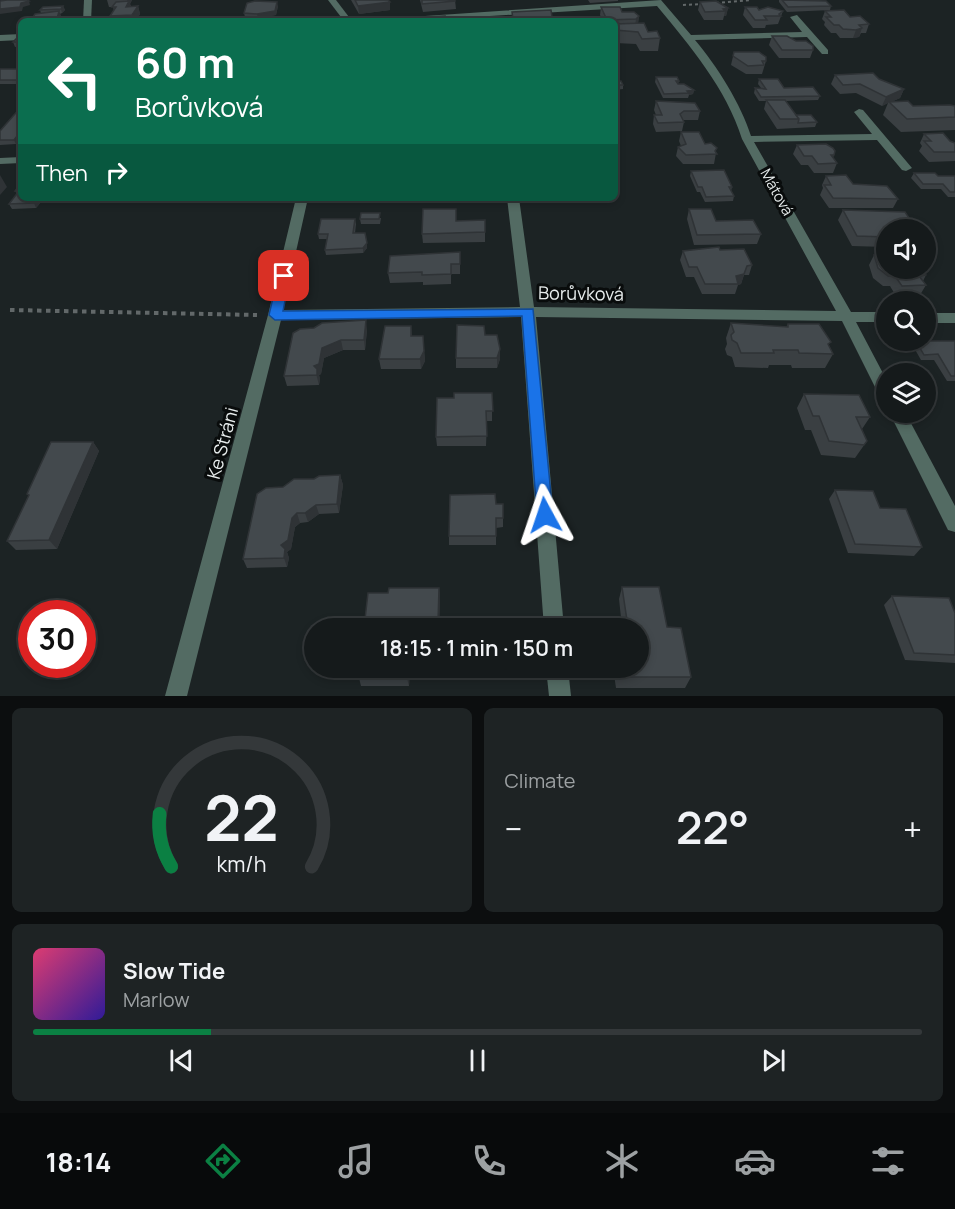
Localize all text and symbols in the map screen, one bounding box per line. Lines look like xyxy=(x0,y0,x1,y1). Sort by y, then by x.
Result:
text: 60 m xyxy=(135,33,235,91)
icon: left xyxy=(36,42,114,120)
text: Borůvková xyxy=(135,88,263,125)
icon: right xyxy=(100,156,133,189)
text: Then xyxy=(36,158,88,188)
street label: Mátová xyxy=(756,165,798,219)
map controls xyxy=(876,219,936,423)
button: sound xyxy=(876,219,936,279)
pin xyxy=(258,250,309,301)
icon: arrive xyxy=(267,259,300,292)
street label: Borůvková xyxy=(538,280,624,306)
button: search xyxy=(876,291,936,351)
button: layers xyxy=(876,363,936,423)
street label: Ke Stráni xyxy=(201,404,243,482)
position arrow xyxy=(513,483,577,547)
speed limit sign: 30 xyxy=(18,600,96,678)
text: 18:15 · 1 min · 150 m xyxy=(380,633,573,663)
text: Climate xyxy=(505,767,576,794)
text: 22 xyxy=(205,774,279,860)
text: 22° xyxy=(676,796,749,858)
text: − xyxy=(505,806,522,851)
text: + xyxy=(903,806,922,851)
text: km/h xyxy=(217,849,267,878)
text: Slow Tide xyxy=(123,956,225,986)
text: Marlow xyxy=(123,986,190,1013)
icon: previous xyxy=(165,1044,198,1077)
icon: pause xyxy=(461,1044,494,1077)
icon: next xyxy=(757,1044,790,1077)
icon: directions xyxy=(202,1140,244,1182)
icon: music xyxy=(335,1140,377,1182)
icon: phone xyxy=(468,1140,510,1182)
icon: climate xyxy=(601,1140,643,1182)
icon: car xyxy=(734,1140,776,1182)
icon: filters xyxy=(867,1140,909,1182)
text: 18:14 xyxy=(46,1143,111,1180)

